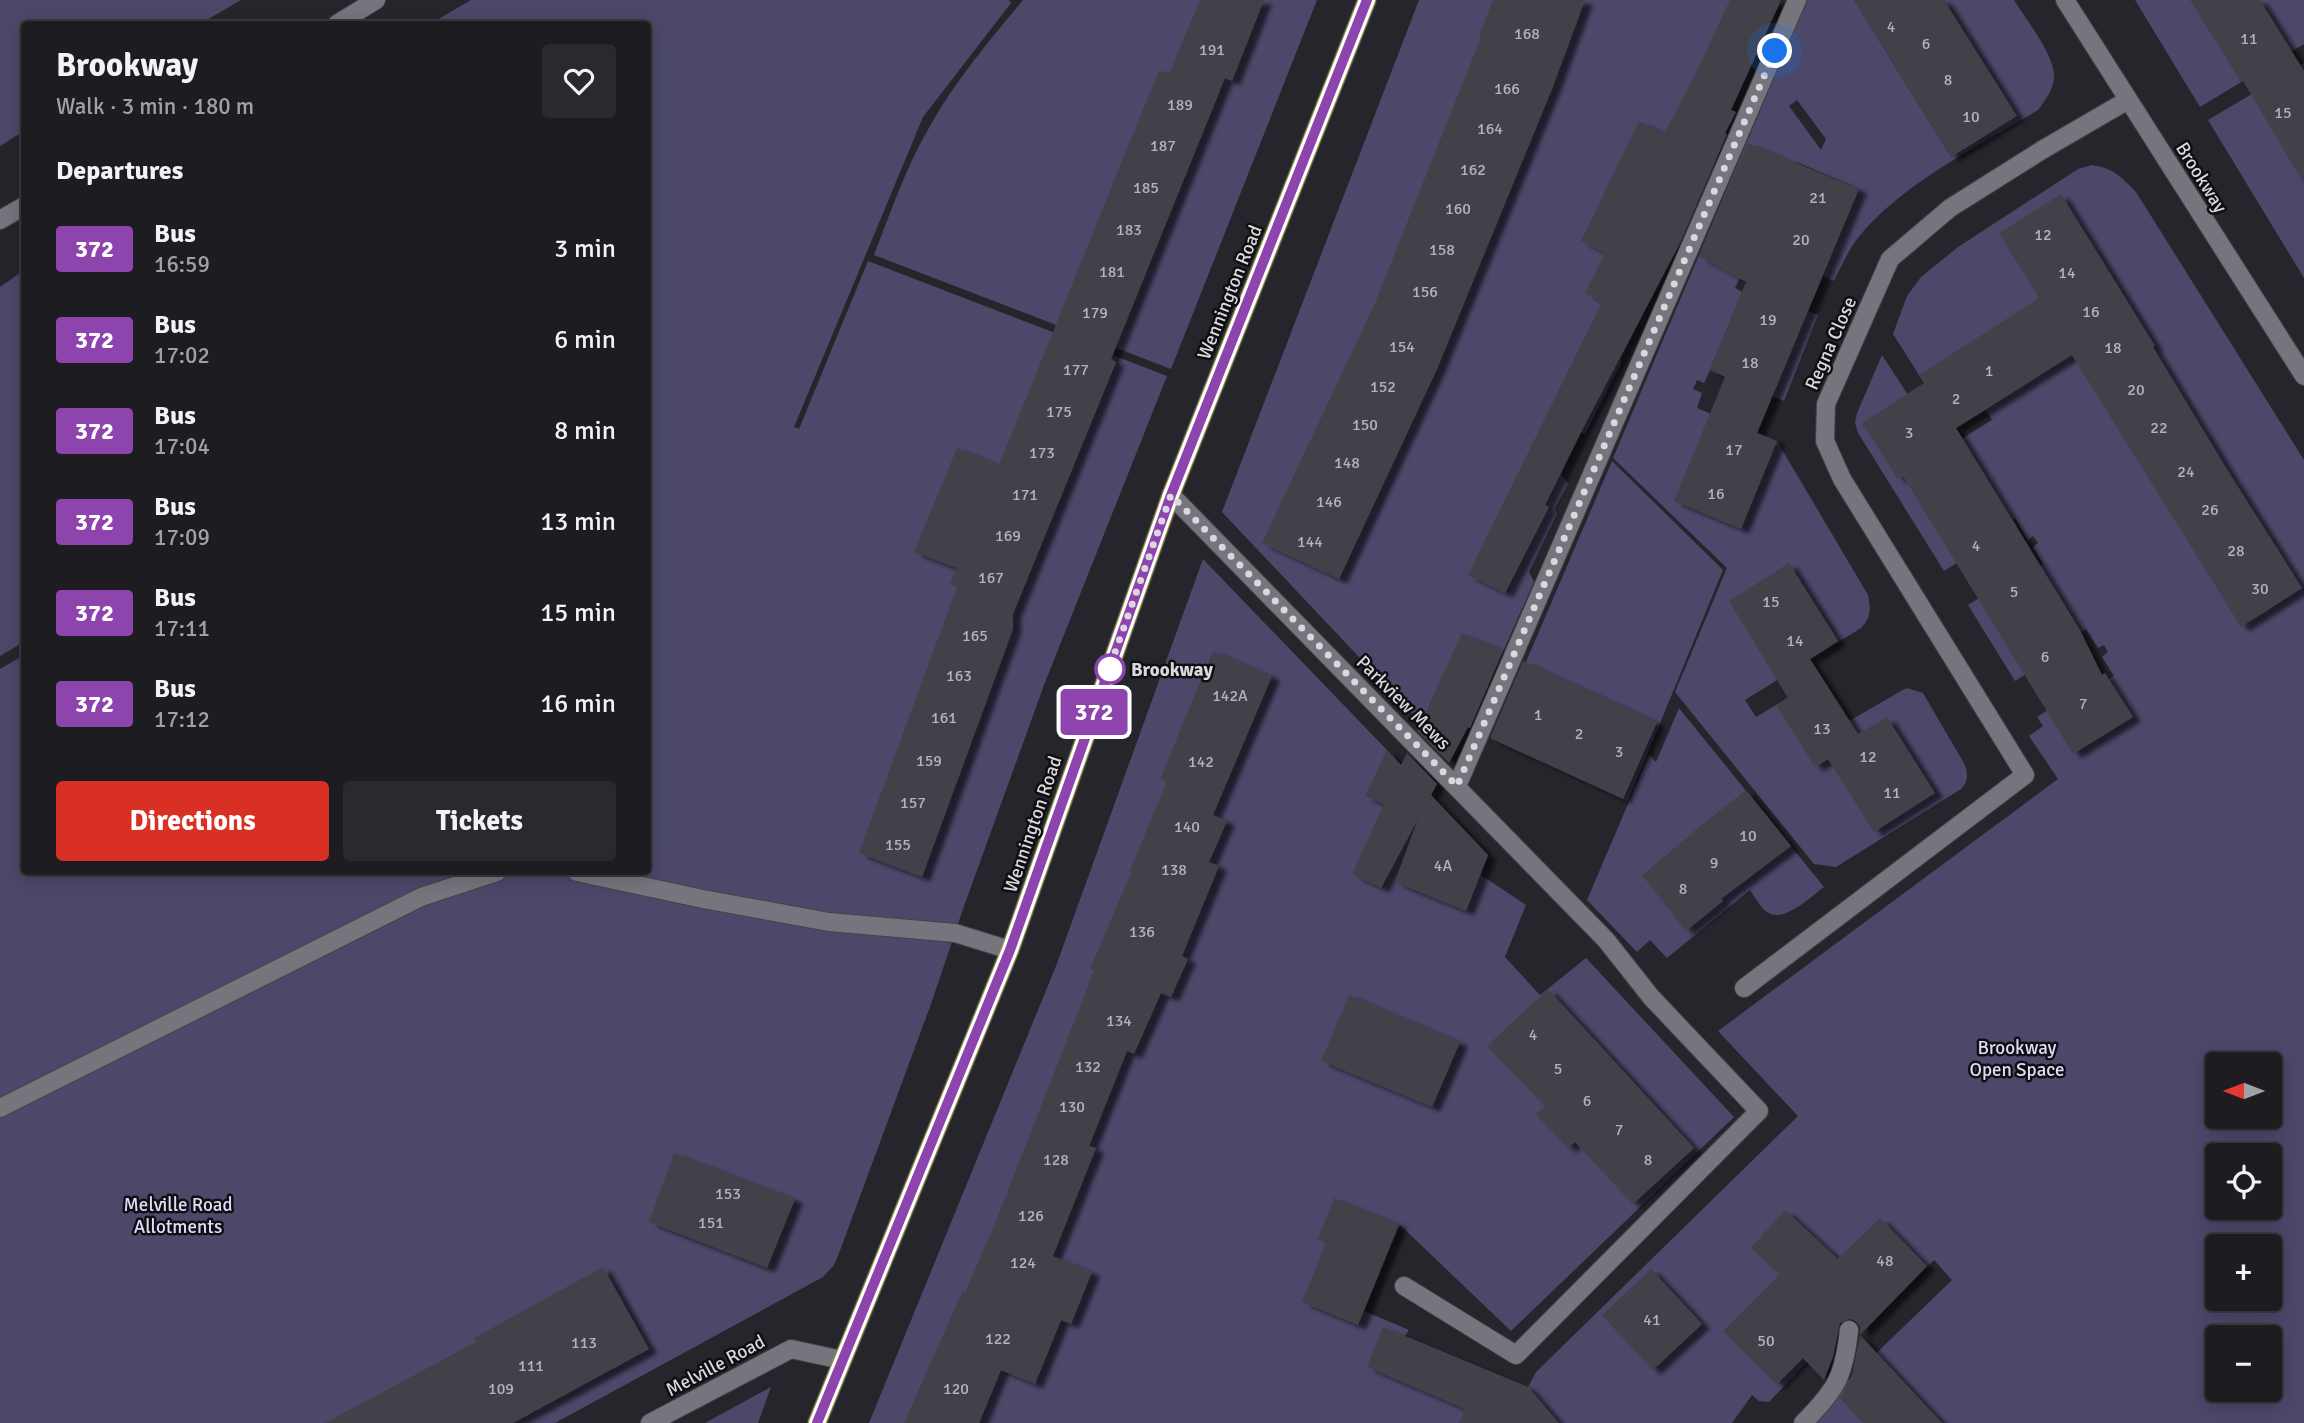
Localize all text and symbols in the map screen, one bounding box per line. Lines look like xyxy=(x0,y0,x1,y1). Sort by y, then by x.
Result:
house number: 4 xyxy=(1887,17,1896,37)
house number: 168 xyxy=(1514,24,1540,44)
house number: 11 xyxy=(2240,29,2258,49)
your location xyxy=(1757,33,1792,68)
house number: 6 xyxy=(1922,34,1930,54)
house number: 191 xyxy=(1199,40,1225,60)
button: heart xyxy=(542,44,616,118)
text: Brookway xyxy=(56,45,198,86)
house number: 8 xyxy=(1944,70,1952,90)
house number: 166 xyxy=(1494,79,1520,99)
text: Walk · 3 min · 180 m xyxy=(56,92,254,121)
house number: 189 xyxy=(1167,95,1193,115)
house number: 15 xyxy=(2274,103,2292,123)
house number: 10 xyxy=(1962,107,1980,127)
house number: 164 xyxy=(1477,119,1503,139)
house number: 187 xyxy=(1150,136,1176,156)
street label: Brookway xyxy=(2170,138,2232,217)
text: Departures xyxy=(56,155,183,187)
house number: 162 xyxy=(1460,160,1486,180)
house number: 185 xyxy=(1133,178,1159,198)
house number: 21 xyxy=(1809,188,1827,208)
house number: 160 xyxy=(1445,199,1471,219)
text: Bus xyxy=(154,218,196,250)
house number: 183 xyxy=(1116,220,1142,240)
street label: Wennington Road xyxy=(1192,222,1268,363)
house number: 12 xyxy=(2034,225,2052,245)
house number: 20 xyxy=(1792,230,1810,250)
text: 3 min xyxy=(554,233,616,265)
text: 372 xyxy=(75,234,114,264)
house number: 158 xyxy=(1429,240,1455,260)
text: 16:59 xyxy=(154,250,210,279)
house number: 181 xyxy=(1099,262,1125,282)
house number: 14 xyxy=(2058,263,2076,283)
house number: 156 xyxy=(1412,282,1438,302)
street label: Regna Close xyxy=(1800,293,1862,394)
house number: 16 xyxy=(2082,302,2100,322)
house number: 179 xyxy=(1082,303,1108,323)
text: Bus xyxy=(154,309,196,341)
house number: 19 xyxy=(1759,310,1777,330)
text: 6 min xyxy=(554,324,616,356)
text: 372 xyxy=(75,325,114,355)
house number: 154 xyxy=(1389,337,1415,357)
house number: 18 xyxy=(2104,338,2122,358)
text: 17:02 xyxy=(154,341,210,370)
house number: 18 xyxy=(1741,353,1759,373)
house number: 177 xyxy=(1063,360,1089,380)
house number: 1 xyxy=(1985,361,1993,381)
house number: 152 xyxy=(1370,377,1396,397)
house number: 20 xyxy=(2127,380,2145,400)
house number: 2 xyxy=(1952,389,1960,409)
text: Bus xyxy=(154,400,196,432)
house number: 175 xyxy=(1046,402,1072,422)
text: 8 min xyxy=(554,415,616,447)
house number: 150 xyxy=(1352,415,1378,435)
text: 372 xyxy=(75,416,114,446)
house number: 22 xyxy=(2150,418,2168,438)
house number: 3 xyxy=(1905,423,1913,443)
text: 17:04 xyxy=(154,432,210,461)
house number: 17 xyxy=(1725,440,1743,460)
house number: 173 xyxy=(1029,443,1055,463)
house number: 148 xyxy=(1334,453,1360,473)
house number: 24 xyxy=(2177,462,2195,482)
house number: 16 xyxy=(1707,484,1725,504)
house number: 171 xyxy=(1012,485,1038,505)
text: Bus xyxy=(154,491,196,523)
house number: 146 xyxy=(1316,492,1342,512)
house number: 26 xyxy=(2201,500,2219,520)
text: 13 min xyxy=(540,506,616,538)
text: 372 xyxy=(75,507,114,537)
text: 17:09 xyxy=(154,523,210,552)
house number: 169 xyxy=(995,526,1021,546)
house number: 144 xyxy=(1297,532,1323,552)
house number: 4 xyxy=(1972,536,1981,556)
house number: 28 xyxy=(2227,541,2245,561)
house number: 167 xyxy=(978,568,1004,588)
house number: 30 xyxy=(2251,579,2269,599)
text: Bus xyxy=(154,582,196,614)
house number: 5 xyxy=(2010,582,2018,602)
house number: 15 xyxy=(1762,592,1780,612)
text: 15 min xyxy=(540,597,616,629)
text: 372 xyxy=(75,598,114,628)
text: 17:11 xyxy=(154,614,210,643)
house number: 165 xyxy=(962,626,988,646)
house number: 14 xyxy=(1786,631,1804,651)
house number: 6 xyxy=(2041,647,2049,667)
street label: Parkview Mews xyxy=(1351,650,1456,755)
marker: Brookway xyxy=(1095,654,1125,684)
place label: Brookway xyxy=(1131,658,1213,682)
house number: 163 xyxy=(946,666,972,686)
text: Bus xyxy=(154,673,196,705)
house number: 142A xyxy=(1212,686,1248,706)
text: 16 min xyxy=(540,688,616,720)
text: 372 xyxy=(75,689,114,719)
line badge: 372 xyxy=(1054,689,1134,735)
house number: 7 xyxy=(2079,694,2087,714)
text: 372 xyxy=(1075,697,1113,727)
text: 17:12 xyxy=(154,705,210,734)
house number: 1 xyxy=(1534,705,1542,725)
house number: 161 xyxy=(931,708,957,728)
house number: 13 xyxy=(1813,719,1831,739)
house number: 2 xyxy=(1575,724,1583,744)
house number: 3 xyxy=(1615,742,1623,762)
house number: 12 xyxy=(1859,747,1877,767)
house number: 159 xyxy=(916,751,942,771)
house number: 142 xyxy=(1188,752,1214,772)
street label: Wennington Road xyxy=(998,753,1068,896)
button: Directions xyxy=(56,781,329,861)
button: Tickets xyxy=(343,781,616,861)
house number: 11 xyxy=(1883,783,1901,803)
house number: 157 xyxy=(900,793,926,813)
house number: 140 xyxy=(1174,817,1200,837)
house number: 10 xyxy=(1739,826,1757,846)
house number: 155 xyxy=(885,835,911,855)
house number: 9 xyxy=(1710,853,1718,873)
house number: 4A xyxy=(1434,856,1452,876)
house number: 138 xyxy=(1161,860,1187,880)
house number: 8 xyxy=(1679,879,1687,899)
house number: 136 xyxy=(1129,922,1155,942)
house number: 134 xyxy=(1106,1011,1132,1031)
house number: 4 xyxy=(1529,1025,1538,1045)
park label: Brookway Open Space xyxy=(1969,1036,2065,1082)
north arrow xyxy=(2205,1052,2282,1129)
map controls xyxy=(2205,1052,2282,1402)
house number: 132 xyxy=(1075,1057,1101,1077)
house number: 5 xyxy=(1554,1059,1562,1079)
house number: 6 xyxy=(1583,1091,1591,1111)
house number: 130 xyxy=(1059,1097,1085,1117)
house number: 7 xyxy=(1615,1120,1623,1140)
button: locate xyxy=(2205,1143,2282,1220)
house number: 128 xyxy=(1043,1150,1069,1170)
house number: 8 xyxy=(1644,1150,1652,1170)
house number: 153 xyxy=(715,1184,741,1204)
park label: Melville Road Allotments xyxy=(124,1193,232,1239)
house number: 126 xyxy=(1018,1206,1044,1226)
house number: 151 xyxy=(698,1213,724,1233)
button: + xyxy=(2205,1234,2282,1311)
house number: 48 xyxy=(1876,1251,1894,1271)
house number: 124 xyxy=(1010,1253,1036,1273)
house number: 41 xyxy=(1643,1310,1661,1330)
button: − xyxy=(2205,1325,2282,1402)
house number: 122 xyxy=(985,1329,1011,1349)
street label: Melville Road xyxy=(662,1330,769,1402)
house number: 50 xyxy=(1757,1331,1775,1351)
house number: 113 xyxy=(571,1333,597,1353)
house number: 111 xyxy=(518,1356,544,1376)
house number: 109 xyxy=(488,1379,514,1399)
house number: 120 xyxy=(943,1379,969,1399)

